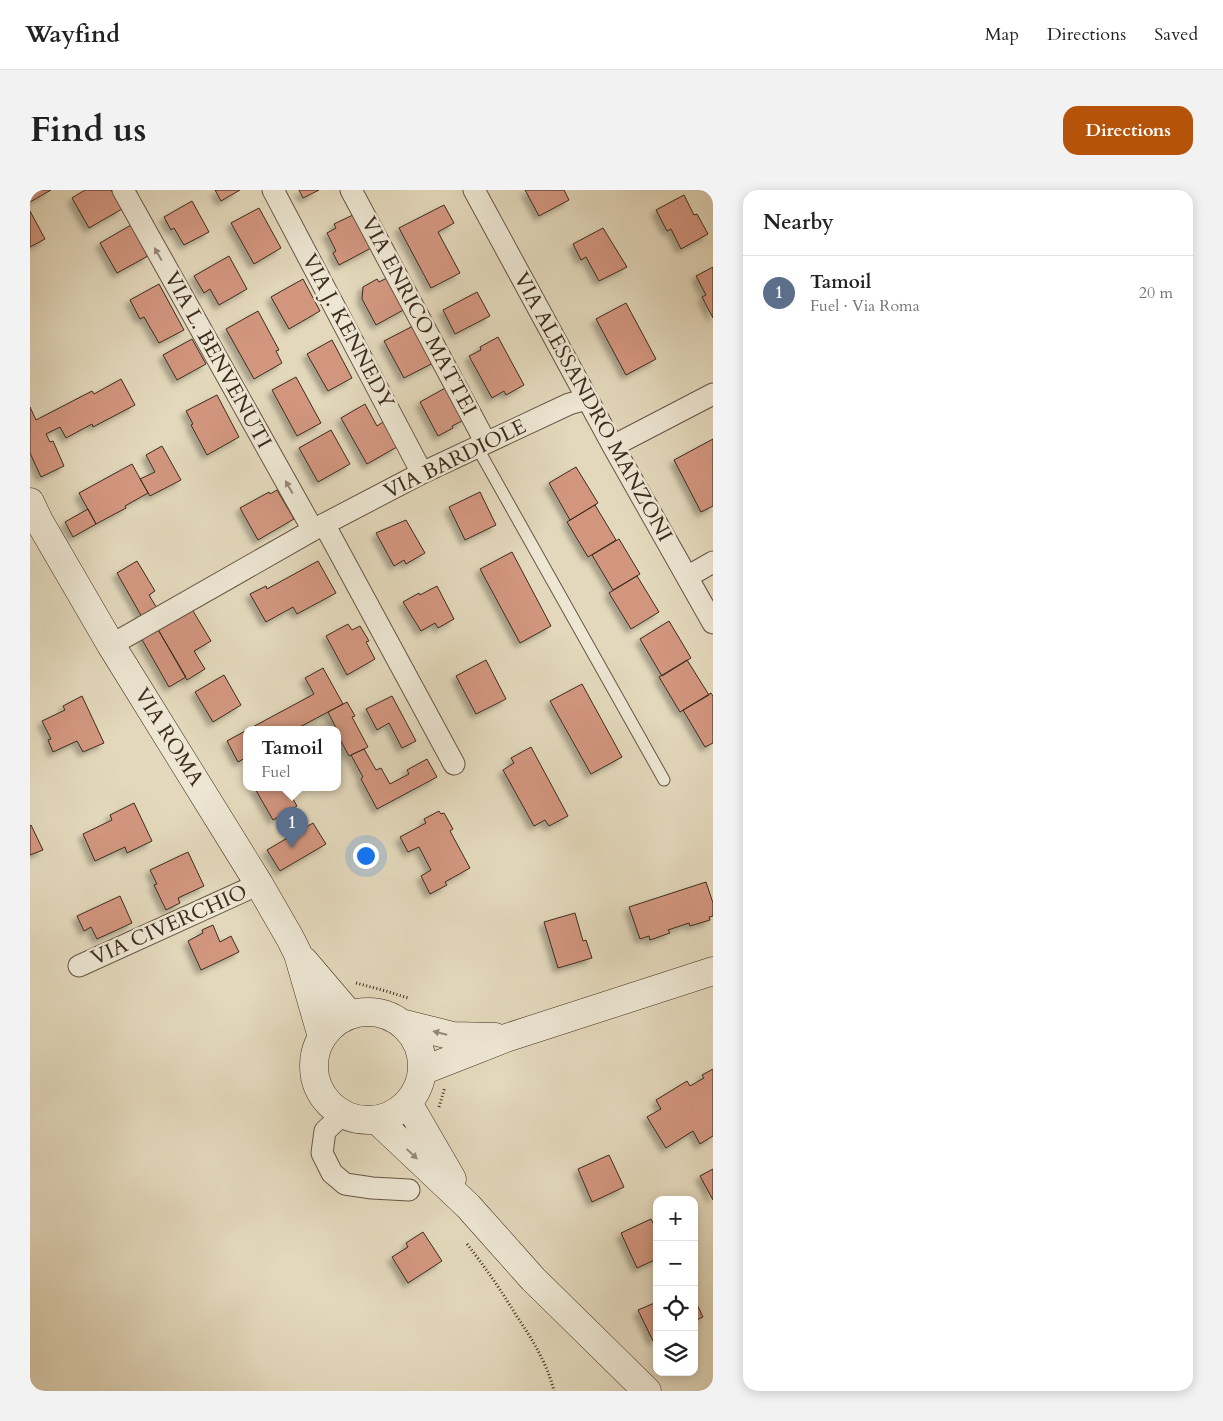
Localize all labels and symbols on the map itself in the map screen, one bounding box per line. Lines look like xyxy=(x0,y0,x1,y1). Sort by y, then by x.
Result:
street label: VIA ENRICO MATTEI xyxy=(354,212,484,420)
one-way arrow xyxy=(154,247,163,260)
street label: VIA J. KENNEDY xyxy=(295,249,401,414)
street label: VIA L. BENVENUTI xyxy=(157,266,279,454)
street label: VIA ALESSANDRO MANZONI xyxy=(507,267,679,547)
street label: VIA BARDIOLE xyxy=(379,412,531,506)
one-way arrow xyxy=(285,480,293,495)
street label: VIA ROMA xyxy=(127,682,211,792)
pin: 1 xyxy=(276,807,308,848)
your location xyxy=(353,843,379,869)
street label: VIA CIVERCHIO xyxy=(86,878,252,972)
one-way arrow xyxy=(433,1029,448,1037)
one-way arrow xyxy=(406,1148,418,1160)

